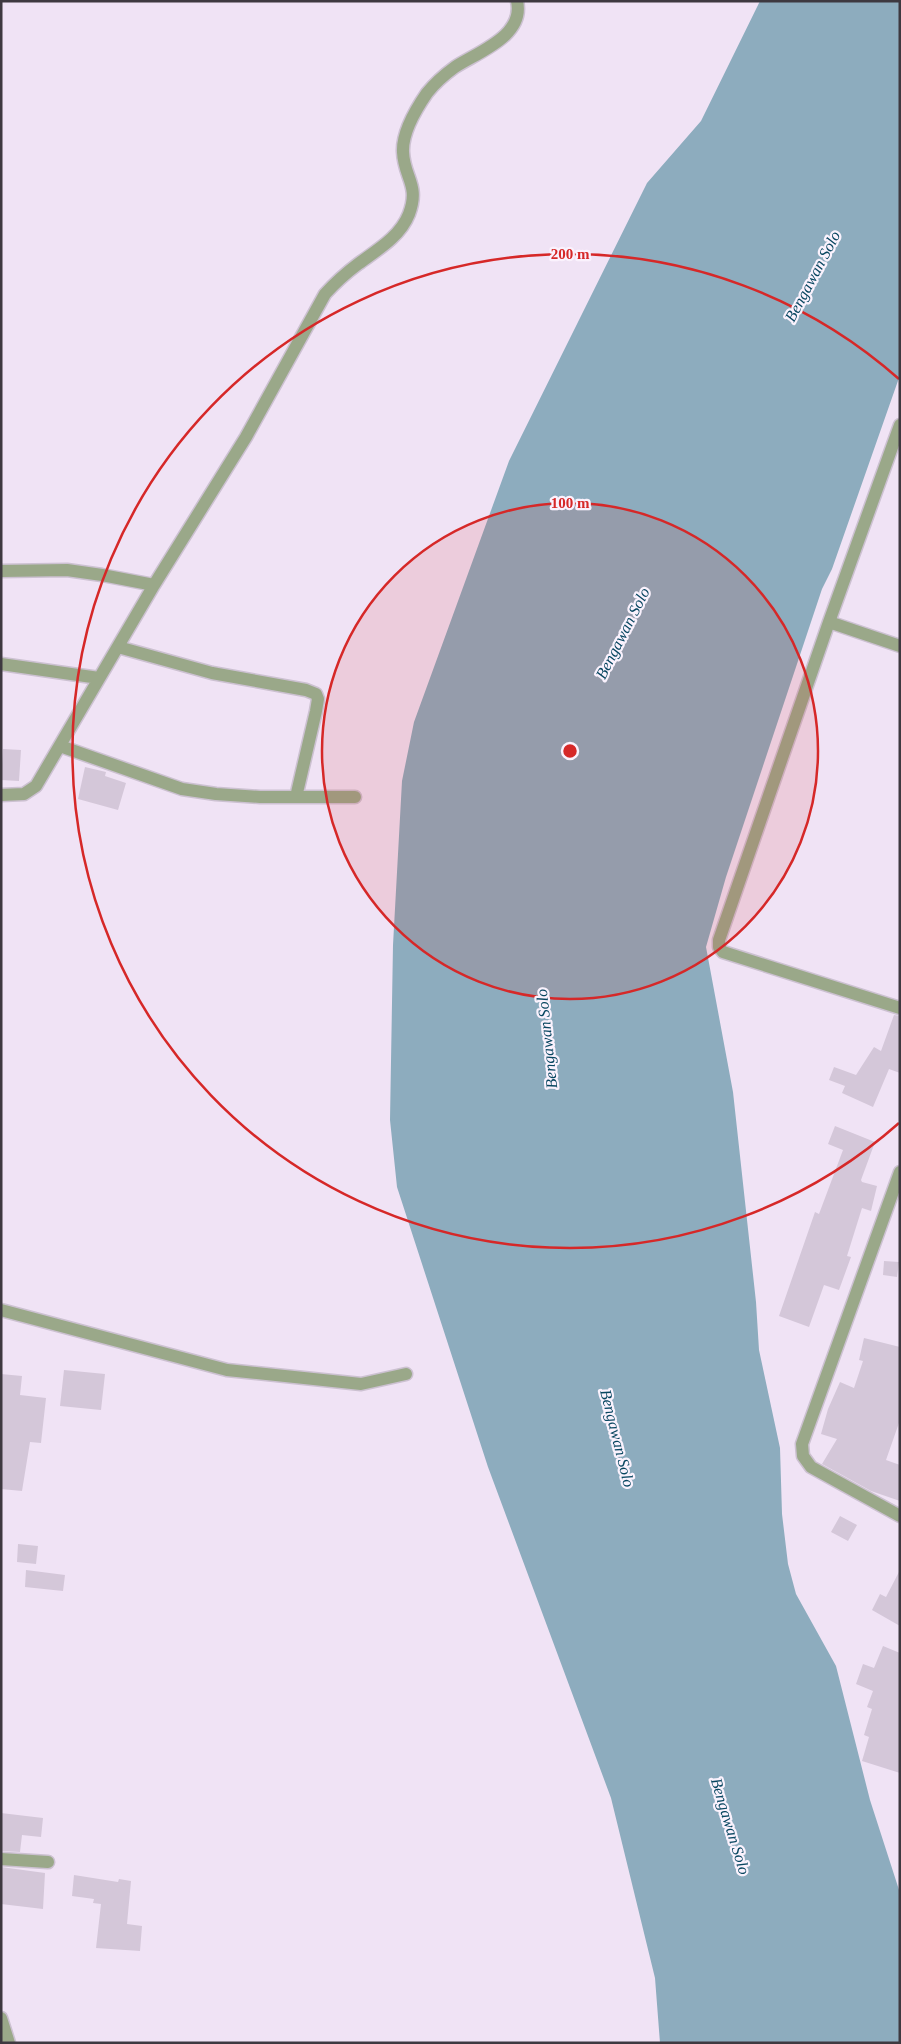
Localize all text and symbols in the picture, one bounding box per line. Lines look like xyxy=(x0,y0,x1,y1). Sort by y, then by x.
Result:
water label: Bengawan Solo xyxy=(781,228,844,325)
text: 200 m xyxy=(551,246,590,262)
text: 100 m xyxy=(551,495,590,511)
water label: Bengawan Solo xyxy=(592,585,654,682)
centre of rings xyxy=(561,742,579,760)
water label: Bengawan Solo xyxy=(533,988,561,1090)
water label: Bengawan Solo xyxy=(596,1388,638,1489)
water label: Bengawan Solo xyxy=(707,1776,753,1877)

